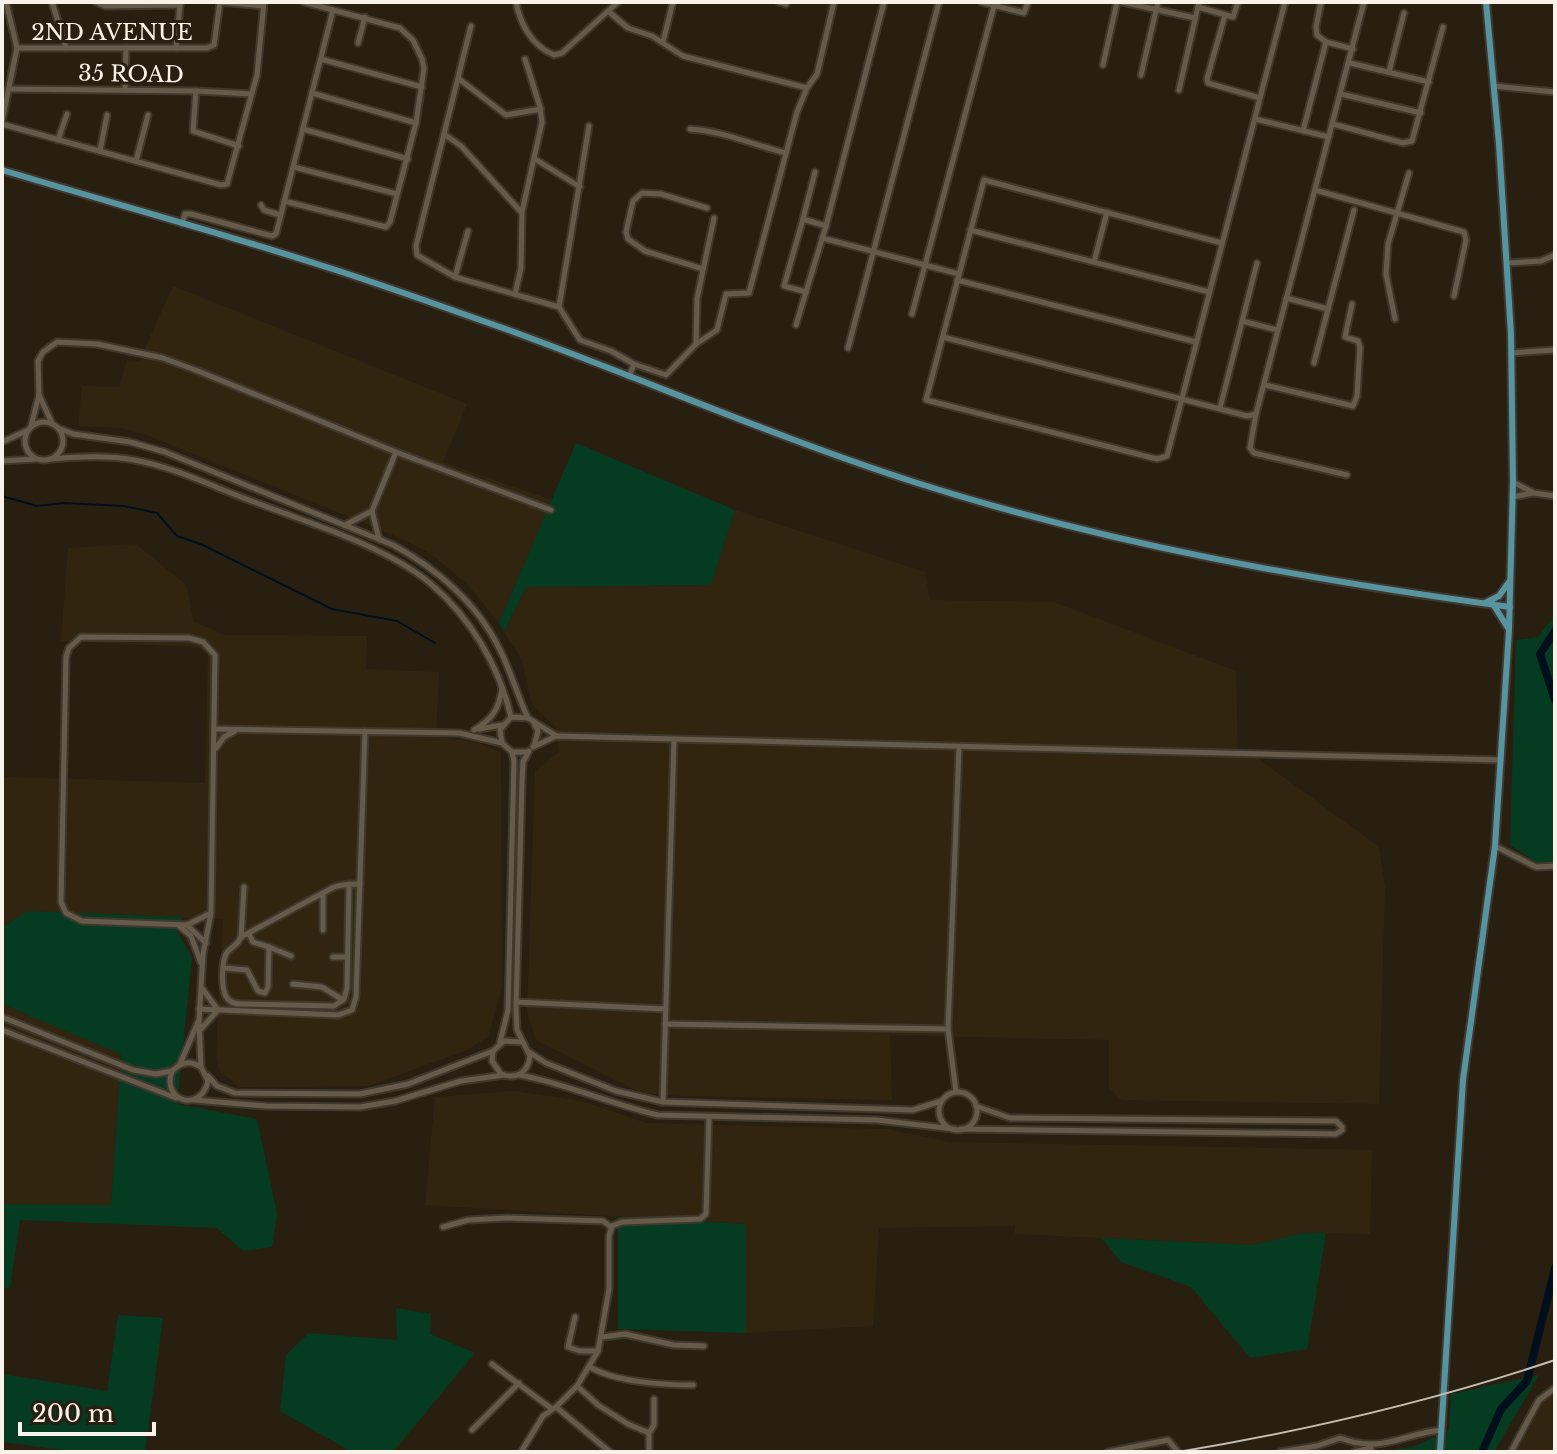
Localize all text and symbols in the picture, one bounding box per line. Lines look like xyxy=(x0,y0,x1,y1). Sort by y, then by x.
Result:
street label: 2ND AVENUE xyxy=(31,19,193,46)
street label: 35 ROAD xyxy=(78,60,184,88)
scale bar xyxy=(20,1386,154,1436)
text: 200 m xyxy=(32,1399,114,1428)

